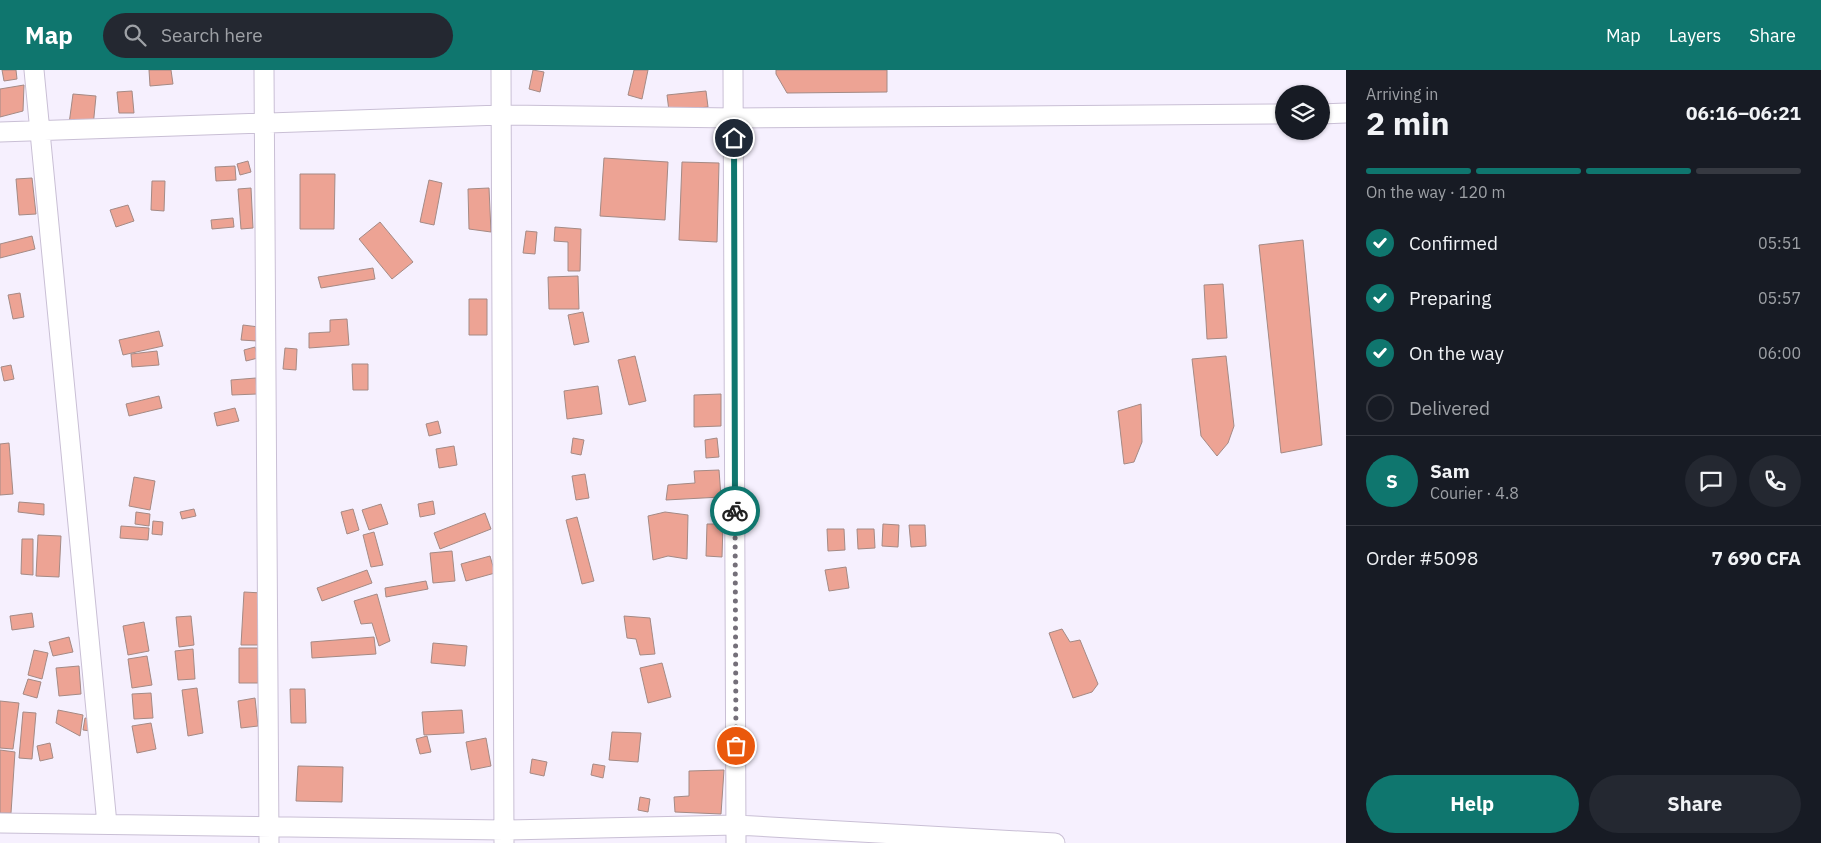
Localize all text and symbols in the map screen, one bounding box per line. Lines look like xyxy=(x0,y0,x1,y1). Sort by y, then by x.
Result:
search box xyxy=(103,13,453,58)
text: Map xyxy=(25,19,73,51)
icon: search xyxy=(121,21,149,49)
text: Search here xyxy=(161,23,263,47)
text: Map xyxy=(1606,24,1641,47)
text: Layers xyxy=(1669,24,1721,47)
text: Share xyxy=(1749,24,1796,47)
text: Arriving in xyxy=(1366,84,1438,104)
map controls xyxy=(1275,85,1330,140)
button: layers xyxy=(1275,85,1330,140)
text: 06:16–06:21 xyxy=(1686,101,1801,125)
text: 2 min xyxy=(1366,102,1450,144)
pin xyxy=(713,117,755,159)
icon: home xyxy=(720,124,748,152)
text: On the way · 120 m xyxy=(1366,182,1505,202)
icon: check xyxy=(1366,229,1394,257)
text: Confirmed xyxy=(1409,231,1498,255)
text: 05:51 xyxy=(1758,233,1801,253)
icon: check xyxy=(1366,284,1394,312)
text: Preparing xyxy=(1409,286,1491,310)
text: 05:57 xyxy=(1758,288,1801,308)
icon: check xyxy=(1366,339,1394,367)
text: On the way xyxy=(1409,341,1504,365)
text: 06:00 xyxy=(1758,343,1801,363)
text: Delivered xyxy=(1409,396,1490,420)
button: chat xyxy=(1685,455,1737,507)
button: phone xyxy=(1749,455,1801,507)
text: Sam xyxy=(1430,459,1470,483)
text: S xyxy=(1386,469,1398,493)
text: Courier · 4.8 xyxy=(1430,483,1519,503)
courier xyxy=(710,486,760,536)
icon: bike xyxy=(721,497,749,525)
text: Order #5098 xyxy=(1366,546,1478,570)
text: 7 690 CFA xyxy=(1712,546,1801,570)
pin xyxy=(715,725,757,767)
icon: bag xyxy=(722,732,750,760)
button: Help xyxy=(1366,775,1579,833)
button: Share xyxy=(1589,775,1801,833)

